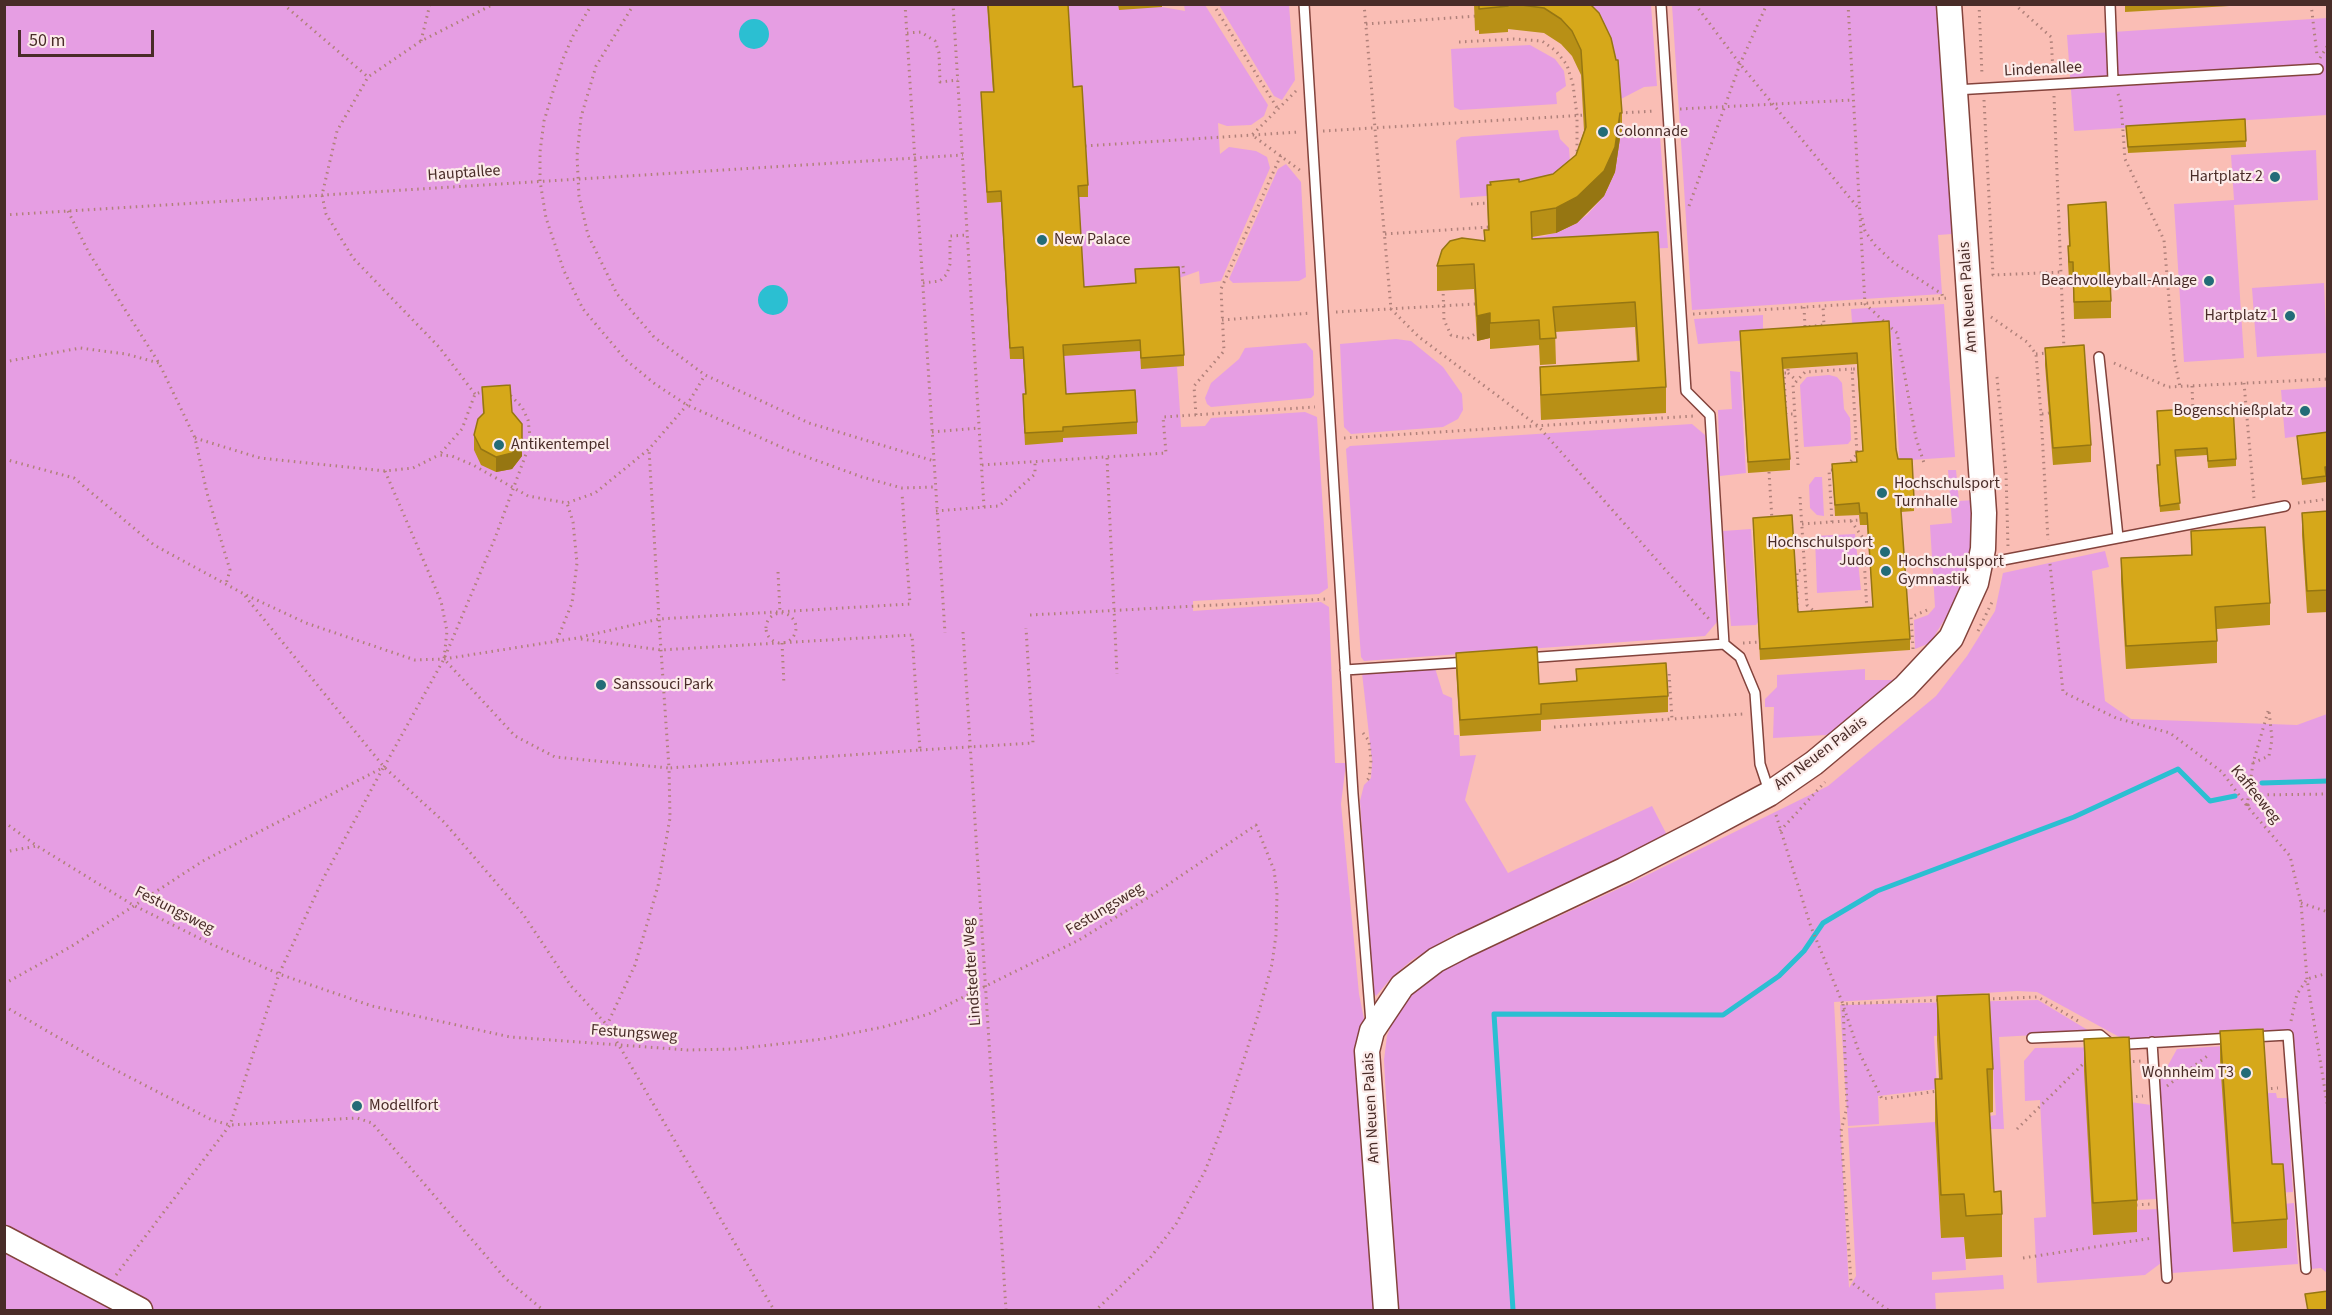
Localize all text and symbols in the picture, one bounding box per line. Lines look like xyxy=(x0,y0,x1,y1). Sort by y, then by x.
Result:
scale bar xyxy=(21,18,158,56)
text: 50 m xyxy=(29,28,65,53)
street label: Lindenallee xyxy=(2003,58,2083,82)
place label: Colonnade xyxy=(1615,122,1688,142)
marker: Colonnade xyxy=(1596,125,1610,139)
street label: Hauptallee xyxy=(427,162,501,186)
place label: Hartplatz 2 xyxy=(2189,167,2263,187)
marker: Hartplatz 2 xyxy=(2268,170,2282,184)
place label: New Palace xyxy=(1054,230,1131,250)
marker: New Palace xyxy=(1035,233,1049,247)
street label: Am Neuen Palais xyxy=(1956,241,1982,353)
place label: Beachvolleyball-Anlage xyxy=(2041,271,2197,291)
marker: Beachvolleyball-Anlage xyxy=(2202,274,2216,288)
place label: Hartplatz 1 xyxy=(2204,306,2278,326)
marker: Hartplatz 1 xyxy=(2283,309,2297,323)
place label: Bogenschießplatz xyxy=(2174,401,2293,421)
marker: Bogenschießplatz xyxy=(2298,404,2312,418)
place label: Antikentempel xyxy=(511,435,609,455)
marker: Antikentempel xyxy=(492,438,506,452)
place label: Hochschulsport Turnhalle xyxy=(1894,474,2000,512)
marker: Hochschulsport Turnhalle xyxy=(1875,486,1889,500)
place label: Hochschulsport Judo xyxy=(1767,533,1873,571)
marker: Hochschulsport Judo xyxy=(1878,545,1892,559)
place label: Hochschulsport Gymnastik xyxy=(1898,552,2004,590)
marker: Hochschulsport Gymnastik xyxy=(1879,564,1893,578)
place label: Sanssouci Park xyxy=(613,675,713,695)
marker: Sanssouci Park xyxy=(594,678,608,692)
street label: Am Neuen Palais xyxy=(1771,713,1871,795)
street label: Kaffeeweg xyxy=(2226,762,2284,828)
street label: Festungsweg xyxy=(1063,879,1147,941)
street label: Festungsweg xyxy=(131,883,217,939)
street label: Lindstedter Weg xyxy=(960,917,986,1027)
street label: Festungsweg xyxy=(590,1021,678,1047)
street label: Am Neuen Palais xyxy=(1360,1052,1384,1164)
place label: Wohnheim T3 xyxy=(2142,1063,2234,1083)
marker: Wohnheim T3 xyxy=(2239,1066,2253,1080)
place label: Modellfort xyxy=(369,1096,438,1116)
marker: Modellfort xyxy=(350,1099,364,1113)

